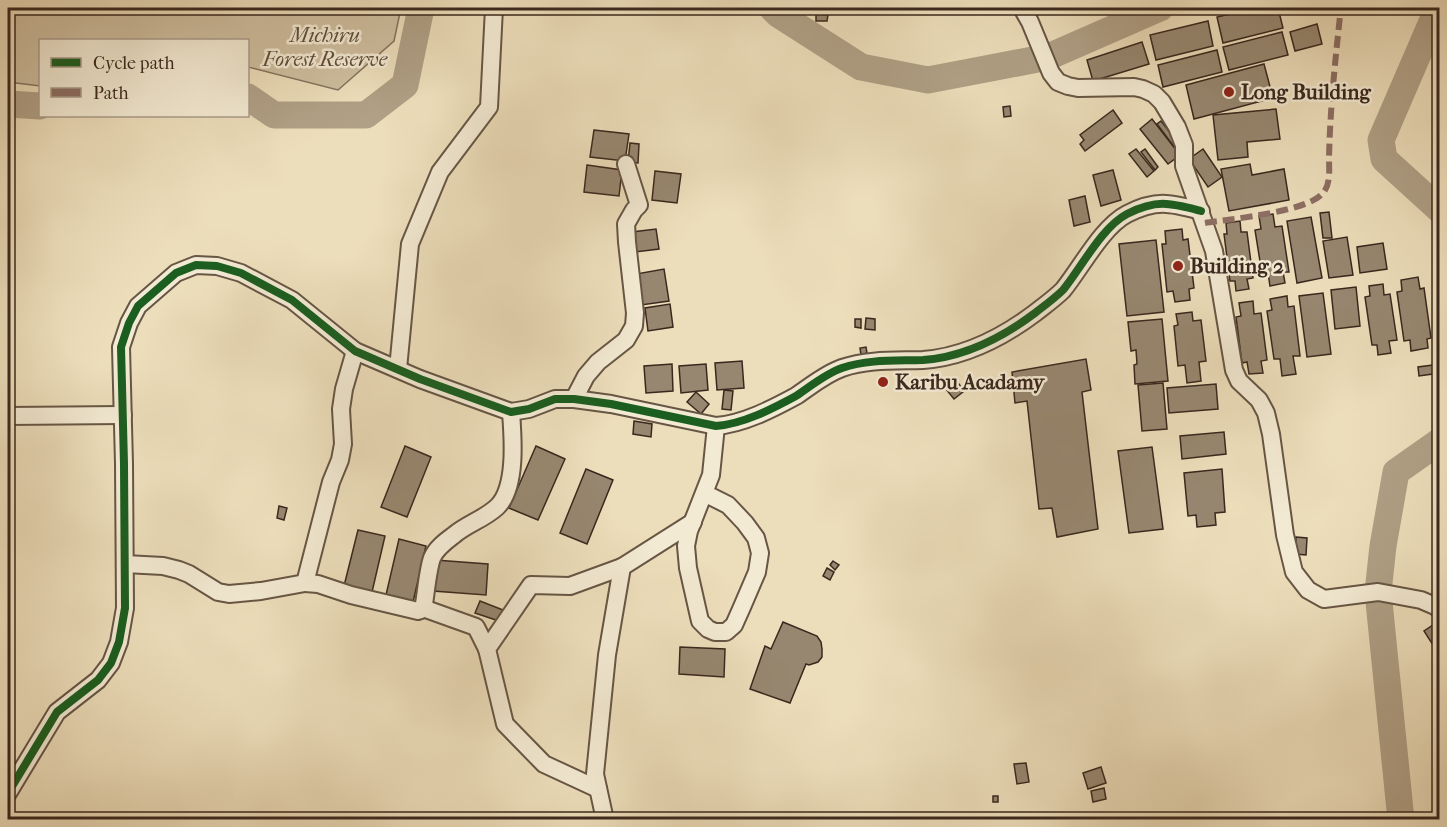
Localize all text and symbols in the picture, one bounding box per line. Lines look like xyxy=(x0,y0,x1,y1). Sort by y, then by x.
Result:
park label: Michiru Forest Reserve xyxy=(262,23,388,71)
legend xyxy=(39,39,249,117)
text: Cycle path xyxy=(93,53,174,74)
place label: Long Building xyxy=(1241,80,1371,104)
text: Path xyxy=(93,83,129,104)
marker: Long Building xyxy=(1222,85,1236,99)
place label: Building 2 xyxy=(1190,254,1284,278)
marker: Building 2 xyxy=(1171,259,1185,273)
place label: Karibu Acadamy xyxy=(895,370,1046,394)
marker: Karibu Acadamy xyxy=(876,375,890,389)

